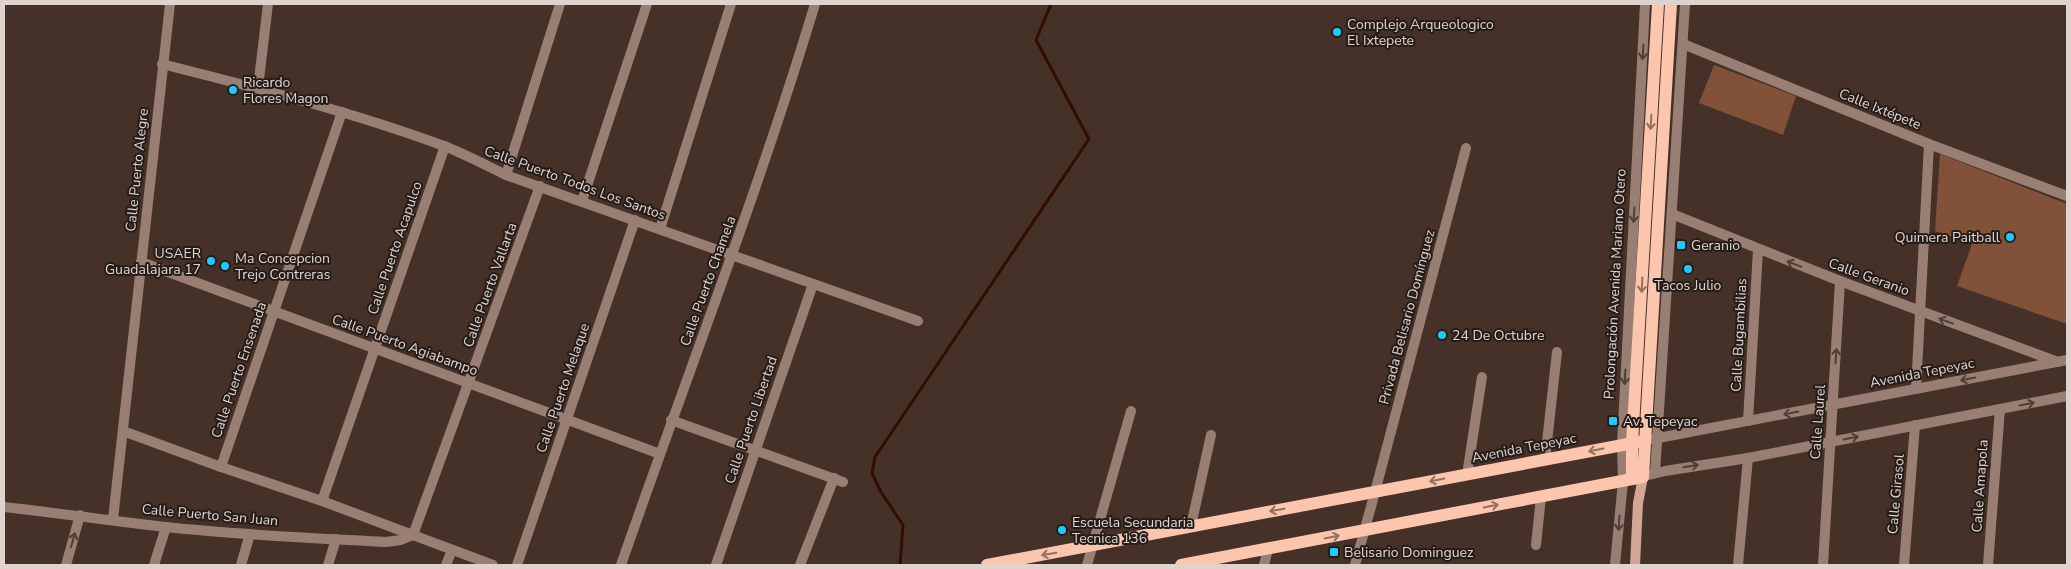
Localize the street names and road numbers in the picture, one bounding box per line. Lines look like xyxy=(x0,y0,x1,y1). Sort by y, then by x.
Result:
street label: Calle Ixtépete xyxy=(1836,84,1924,134)
street label: Calle Puerto Alegre xyxy=(121,107,153,233)
street label: Calle Puerto Todos Los Santos xyxy=(482,141,669,225)
street label: Prolongación Avenida Mariano Otero xyxy=(1599,168,1631,400)
street label: Calle Puerto Acapulco xyxy=(363,179,427,317)
street label: Calle Puerto Chamela xyxy=(676,213,740,349)
street label: Calle Puerto Vallarta xyxy=(459,220,521,350)
street label: Privada Belisario Domínguez xyxy=(1375,227,1440,406)
street label: Calle Geranio xyxy=(1826,254,1912,301)
street label: Calle Bugambilias xyxy=(1727,277,1751,392)
street label: Calle Puerto Ensenada xyxy=(207,299,271,441)
street label: Calle Puerto Agiabampo xyxy=(329,310,481,380)
street label: Calle Puerto Melaque xyxy=(532,321,594,455)
street label: Avenida Tepeyac xyxy=(1868,353,1976,392)
street label: Calle Puerto Libertad xyxy=(720,354,782,486)
street label: Calle Laurel xyxy=(1806,383,1830,460)
street label: Avenida Tepeyac xyxy=(1470,428,1578,467)
street label: Calle Amapola xyxy=(1967,439,1993,533)
street label: Calle Girasol xyxy=(1883,452,1909,535)
street label: Calle Puerto San Juan xyxy=(141,500,279,530)

